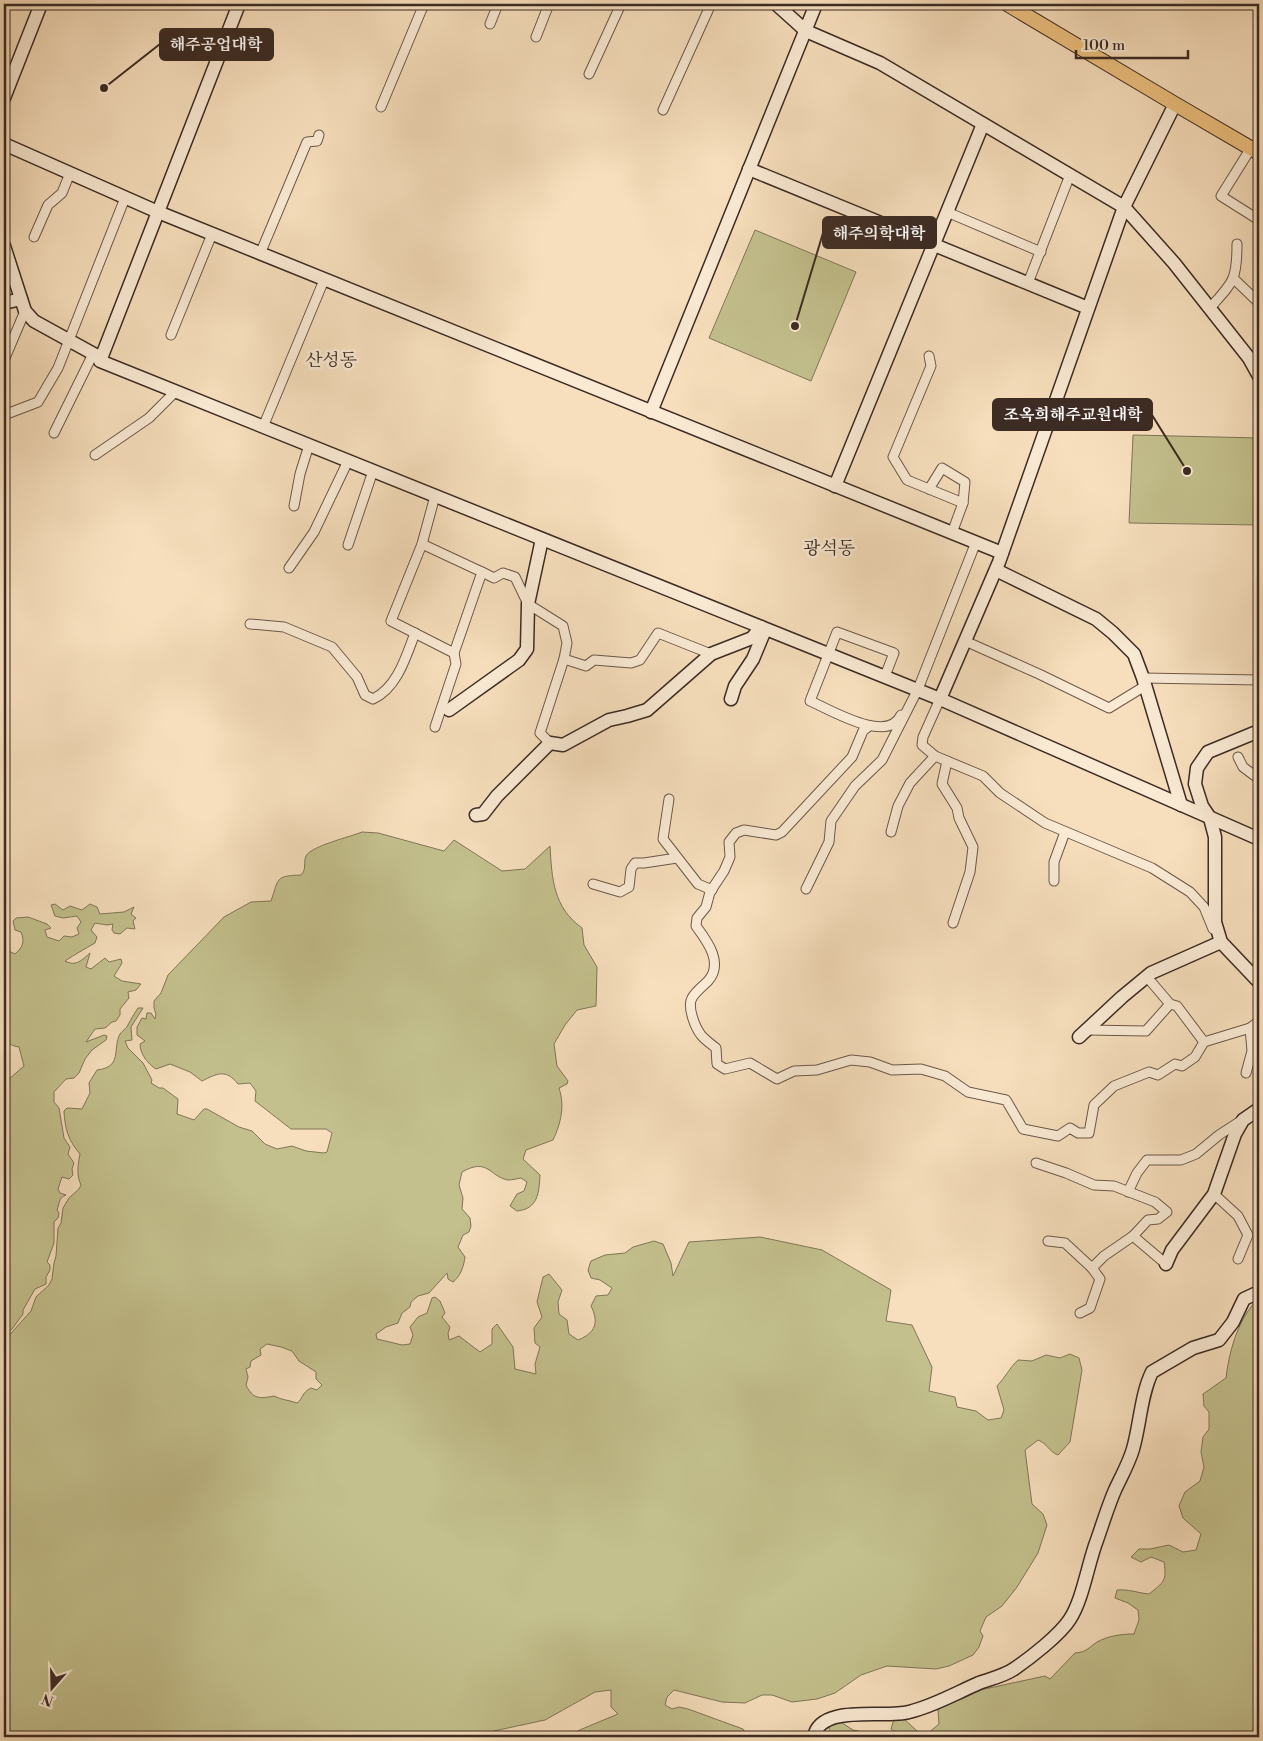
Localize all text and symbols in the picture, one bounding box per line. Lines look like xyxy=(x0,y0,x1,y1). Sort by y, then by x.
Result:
scale bar xyxy=(1076,28,1188,60)
callout: 해주공업대학 xyxy=(160,29,273,60)
text: 해주공업대학 xyxy=(170,35,263,55)
text: 100 m xyxy=(1083,36,1125,55)
callout: 해주의학대학 xyxy=(823,217,936,248)
text: 해주의학대학 xyxy=(833,224,926,244)
district label: 산성동 xyxy=(305,349,357,372)
callout: 조옥희해주교원대학 xyxy=(993,399,1152,430)
text: 조옥희해주교원대학 xyxy=(1003,405,1143,425)
district label: 광석동 xyxy=(803,537,855,560)
north arrow xyxy=(28,1664,78,1714)
text: N xyxy=(40,1689,56,1710)

